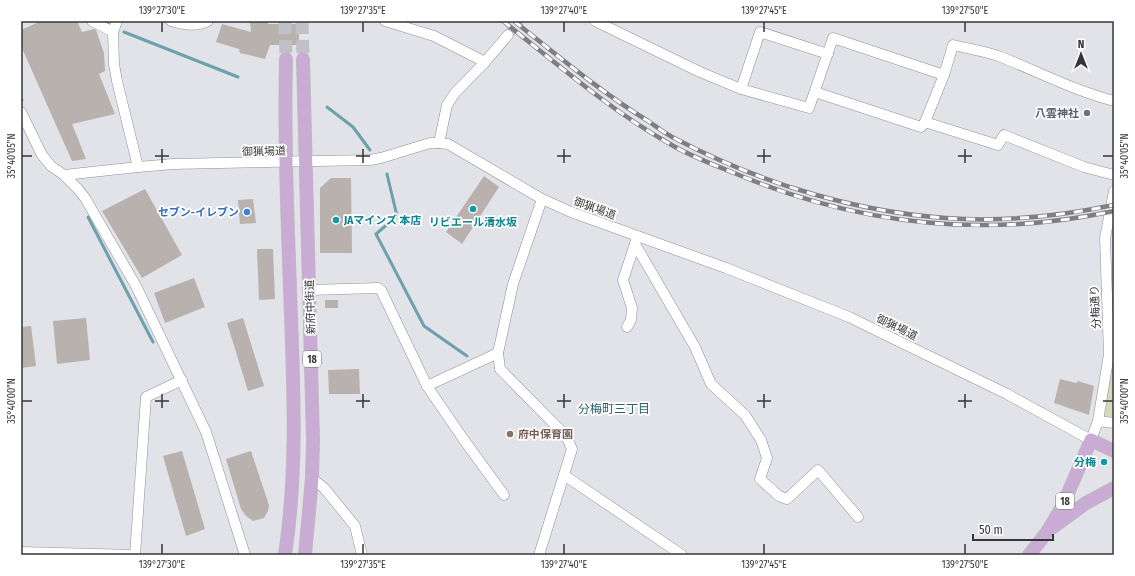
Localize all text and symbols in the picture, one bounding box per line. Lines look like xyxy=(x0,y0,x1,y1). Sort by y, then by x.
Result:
text: 139°27'30"E xyxy=(139,5,186,17)
text: 139°27'35"E xyxy=(340,5,386,17)
text: 139°27'40"E xyxy=(541,5,587,17)
text: 139°27'45"E xyxy=(741,5,787,17)
text: 139°27'50"E xyxy=(942,5,989,17)
north arrow xyxy=(1061,34,1101,74)
text: N xyxy=(1078,38,1084,51)
place label: 八雲神社 xyxy=(1035,107,1079,120)
marker: 八雲神社 xyxy=(1082,108,1092,118)
text: 35°40'05"N xyxy=(6,134,18,178)
text: 35°40'05"N xyxy=(1119,134,1131,178)
street label: 御猟場道 xyxy=(241,145,286,158)
street label: 御猟場道 xyxy=(571,194,618,222)
marker: リビエール清水坂 xyxy=(468,204,478,214)
place label: セブン-イレブン xyxy=(158,206,239,219)
marker: セブン-イレブン xyxy=(242,207,252,217)
place label: JAマインズ 本店 xyxy=(343,214,421,227)
marker: JAマインズ 本店 xyxy=(331,215,341,225)
place label: リビエール清水坂 xyxy=(429,216,517,229)
street label: 新府中街道 xyxy=(303,279,318,335)
street label: 分梅通り xyxy=(1088,285,1103,329)
street label: 御猟場道 xyxy=(873,312,919,343)
road number: 18 xyxy=(303,351,321,367)
text: 35°40'00"N xyxy=(6,378,18,424)
text: 35°40'00"N xyxy=(1119,378,1131,424)
district label: 分梅町三丁目 xyxy=(578,402,650,416)
place label: 府中保育園 xyxy=(518,428,573,441)
marker: 府中保育園 xyxy=(505,429,515,439)
place label: 分梅 xyxy=(1074,456,1096,469)
marker: 分梅 xyxy=(1099,457,1109,467)
road number: 18 xyxy=(1056,493,1074,509)
scale bar xyxy=(973,516,1053,542)
text: 50 m xyxy=(979,523,1003,537)
text: 139°27'30"E xyxy=(139,559,186,571)
text: 139°27'35"E xyxy=(340,559,386,571)
text: 139°27'40"E xyxy=(541,559,587,571)
text: 139°27'45"E xyxy=(741,559,787,571)
text: 139°27'50"E xyxy=(942,559,989,571)

